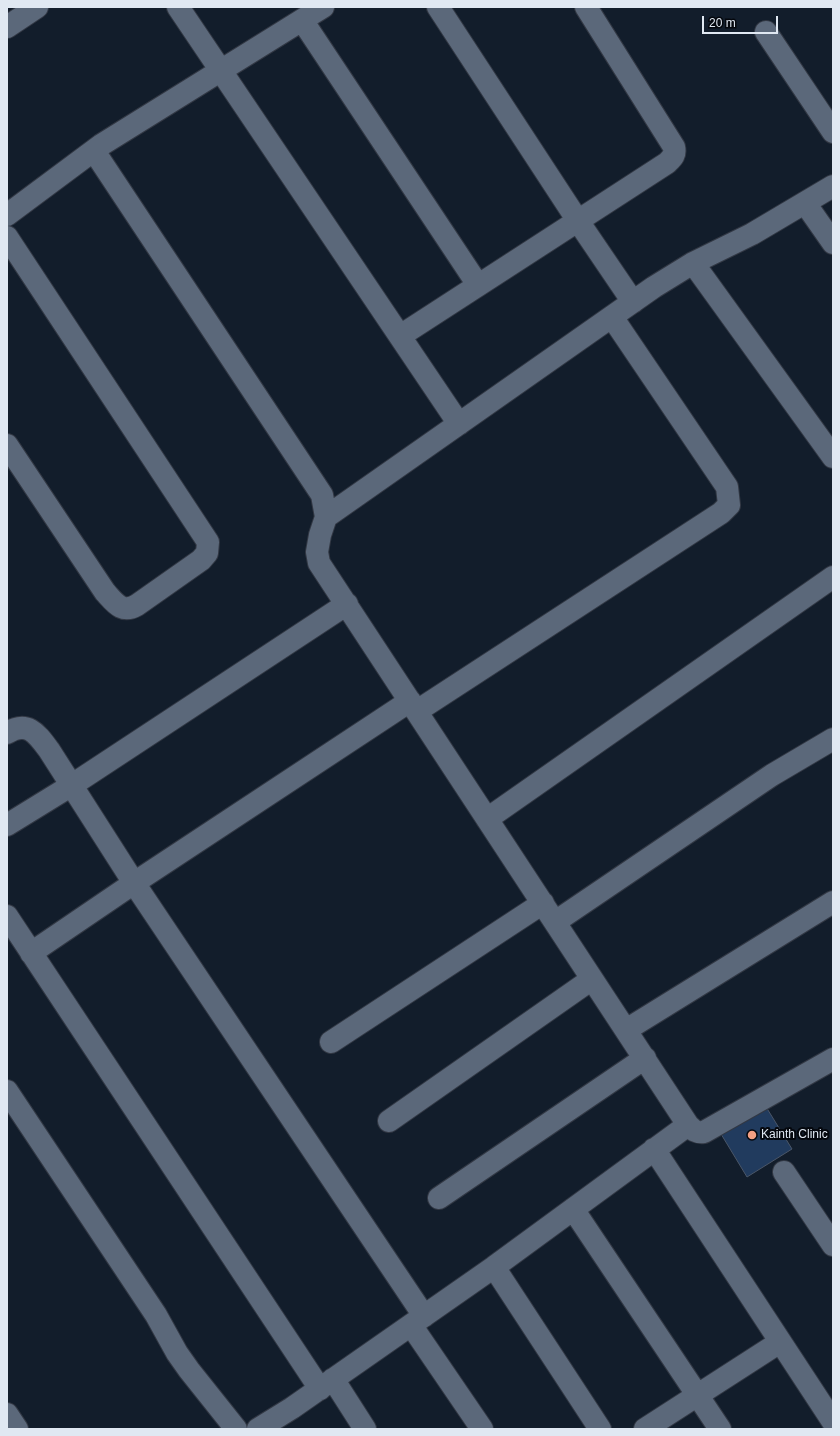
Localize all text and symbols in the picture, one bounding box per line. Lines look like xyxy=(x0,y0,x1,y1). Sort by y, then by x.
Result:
scale bar xyxy=(704,8,780,34)
text: 20 m xyxy=(709,16,736,30)
place label: Kainth Clinic xyxy=(761,1128,828,1142)
marker: Kainth Clinic xyxy=(746,1129,758,1141)

